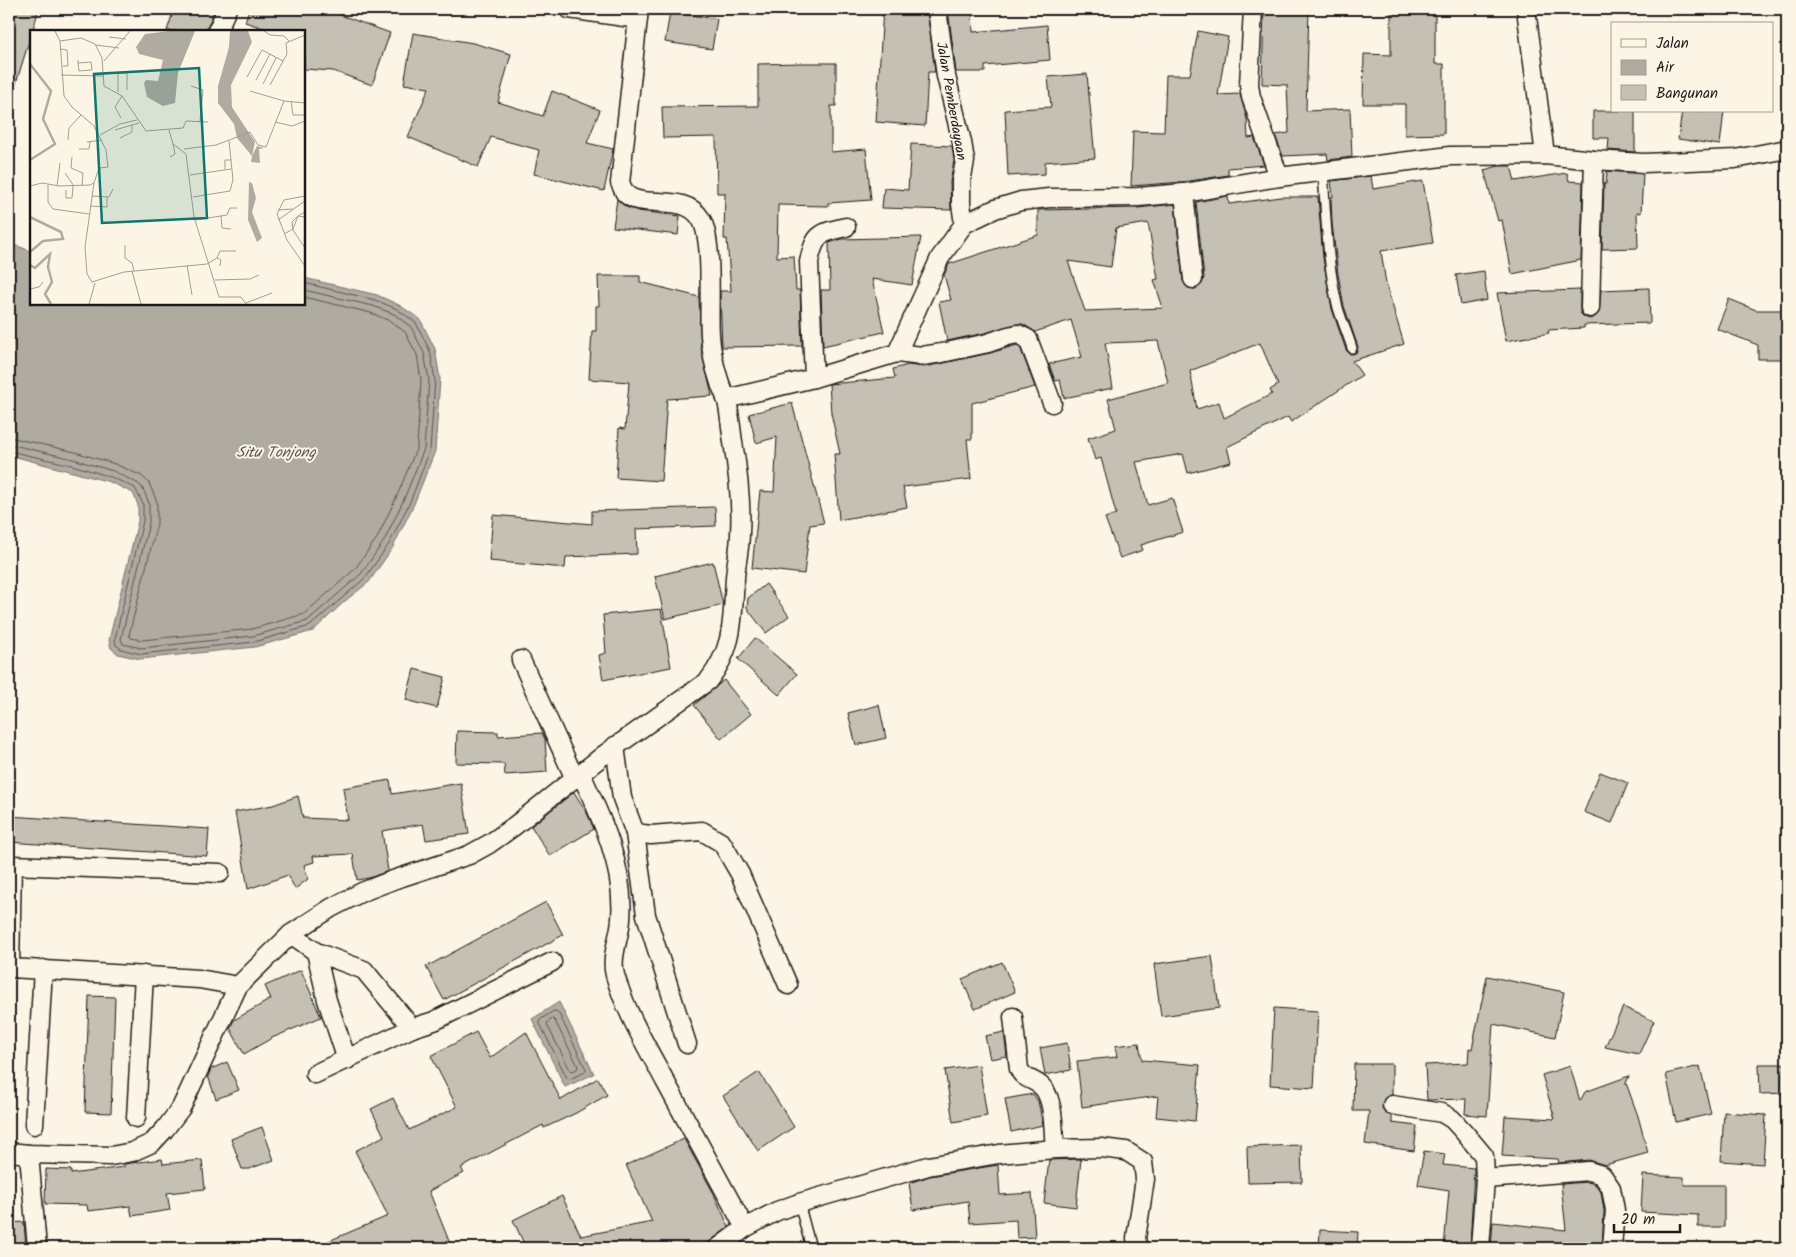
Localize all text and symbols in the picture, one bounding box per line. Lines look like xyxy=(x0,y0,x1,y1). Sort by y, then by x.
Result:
legend xyxy=(1611,22,1774,112)
inset map xyxy=(30,30,305,305)
text: Jalan xyxy=(1656,32,1689,56)
street label: Jalan Pemberdayaan xyxy=(930,40,972,162)
text: Air xyxy=(1656,56,1675,80)
text: Bangunan xyxy=(1656,82,1718,106)
water label: Situ Tonjong xyxy=(236,441,316,465)
scale bar xyxy=(1614,1202,1680,1234)
text: 20 m xyxy=(1621,1208,1655,1232)

